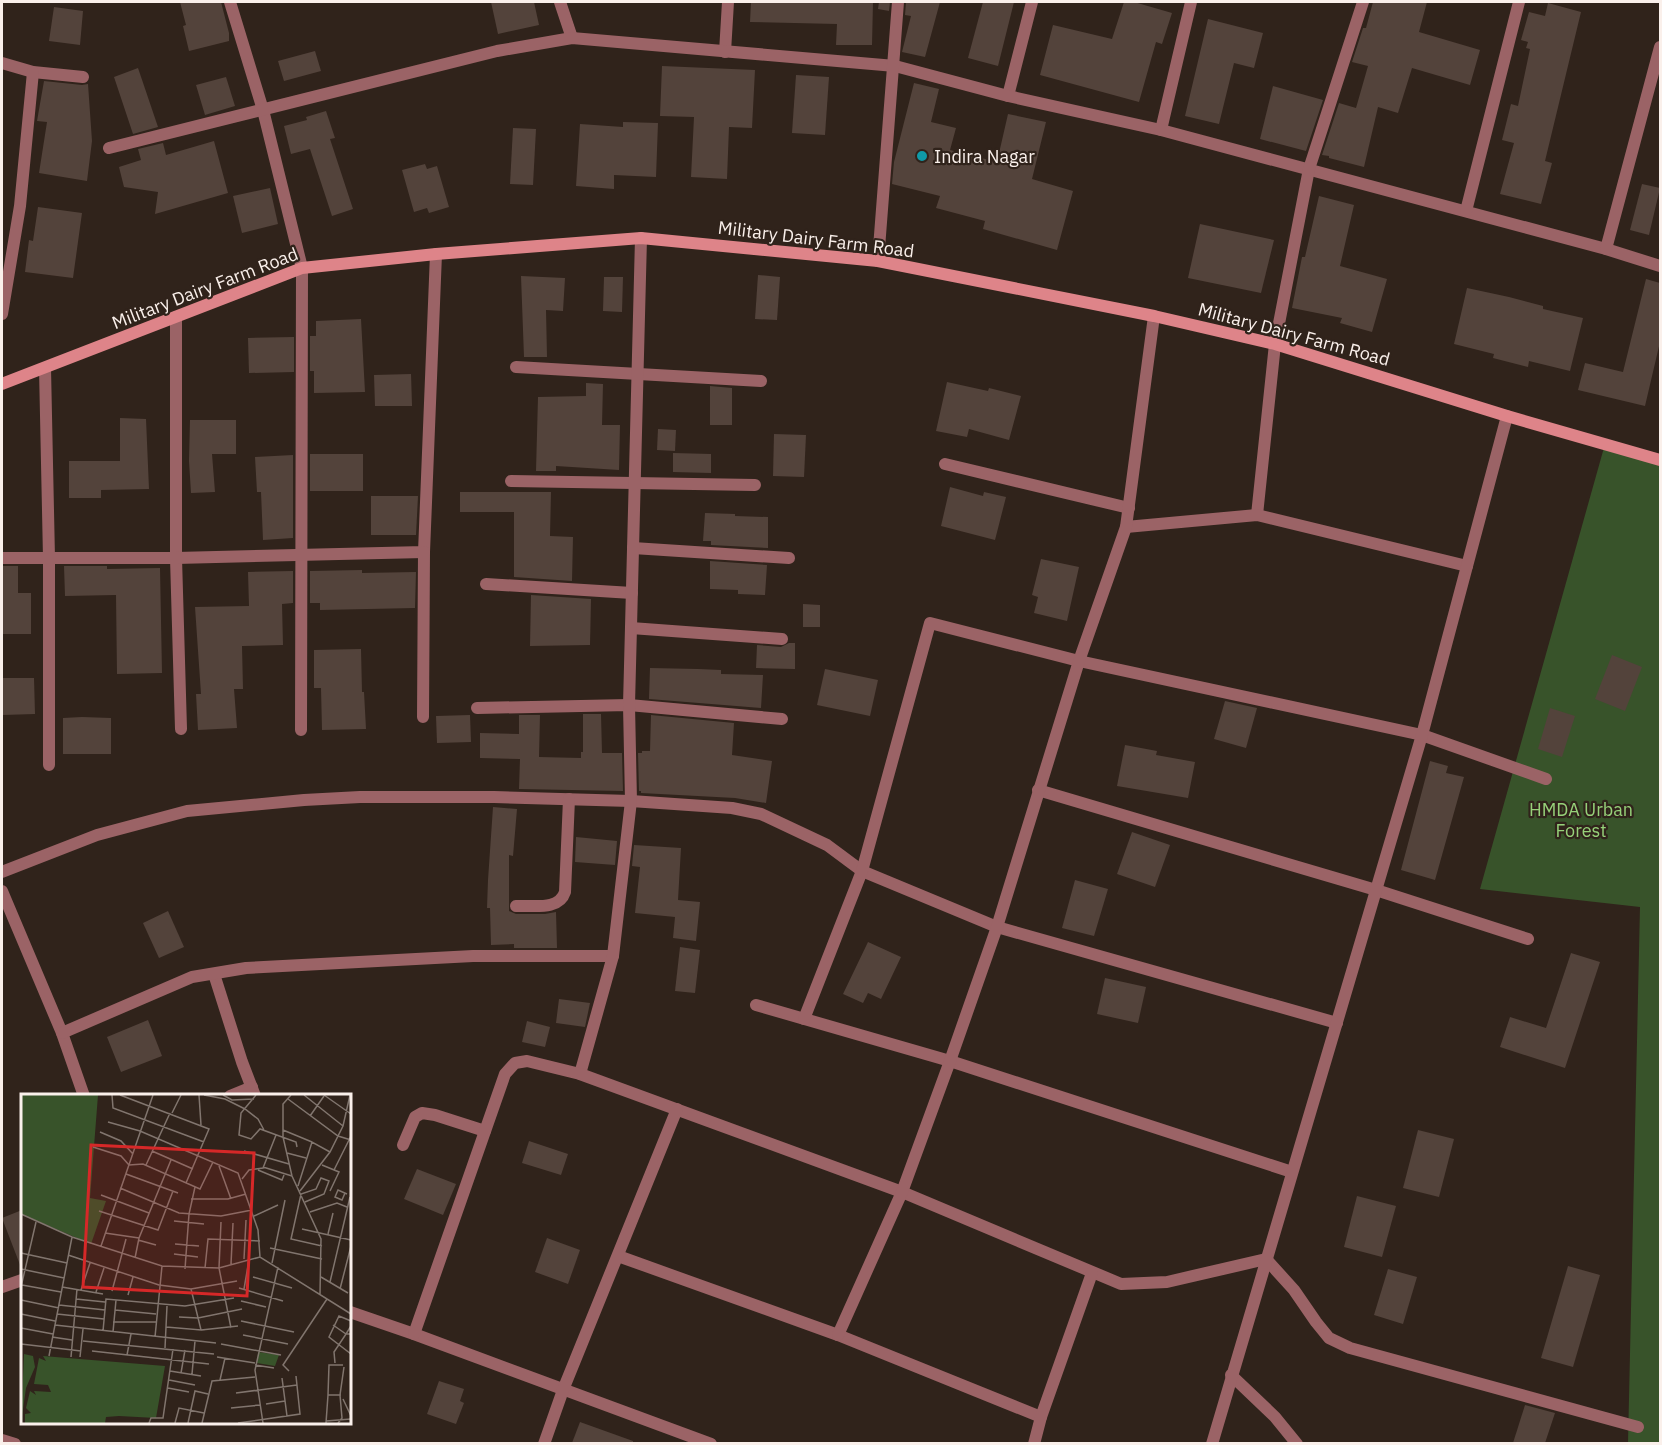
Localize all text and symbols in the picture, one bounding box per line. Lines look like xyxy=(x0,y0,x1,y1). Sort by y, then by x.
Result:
place label: Indira Nagar xyxy=(934,145,1035,168)
marker: Indira Nagar xyxy=(915,149,929,163)
street label: Military Dairy Farm Road xyxy=(717,216,915,262)
street label: Military Dairy Farm Road xyxy=(109,242,301,334)
street label: Military Dairy Farm Road xyxy=(1196,297,1392,371)
park label: HMDA Urban Forest xyxy=(1529,798,1633,842)
inset map xyxy=(21,1094,351,1424)

